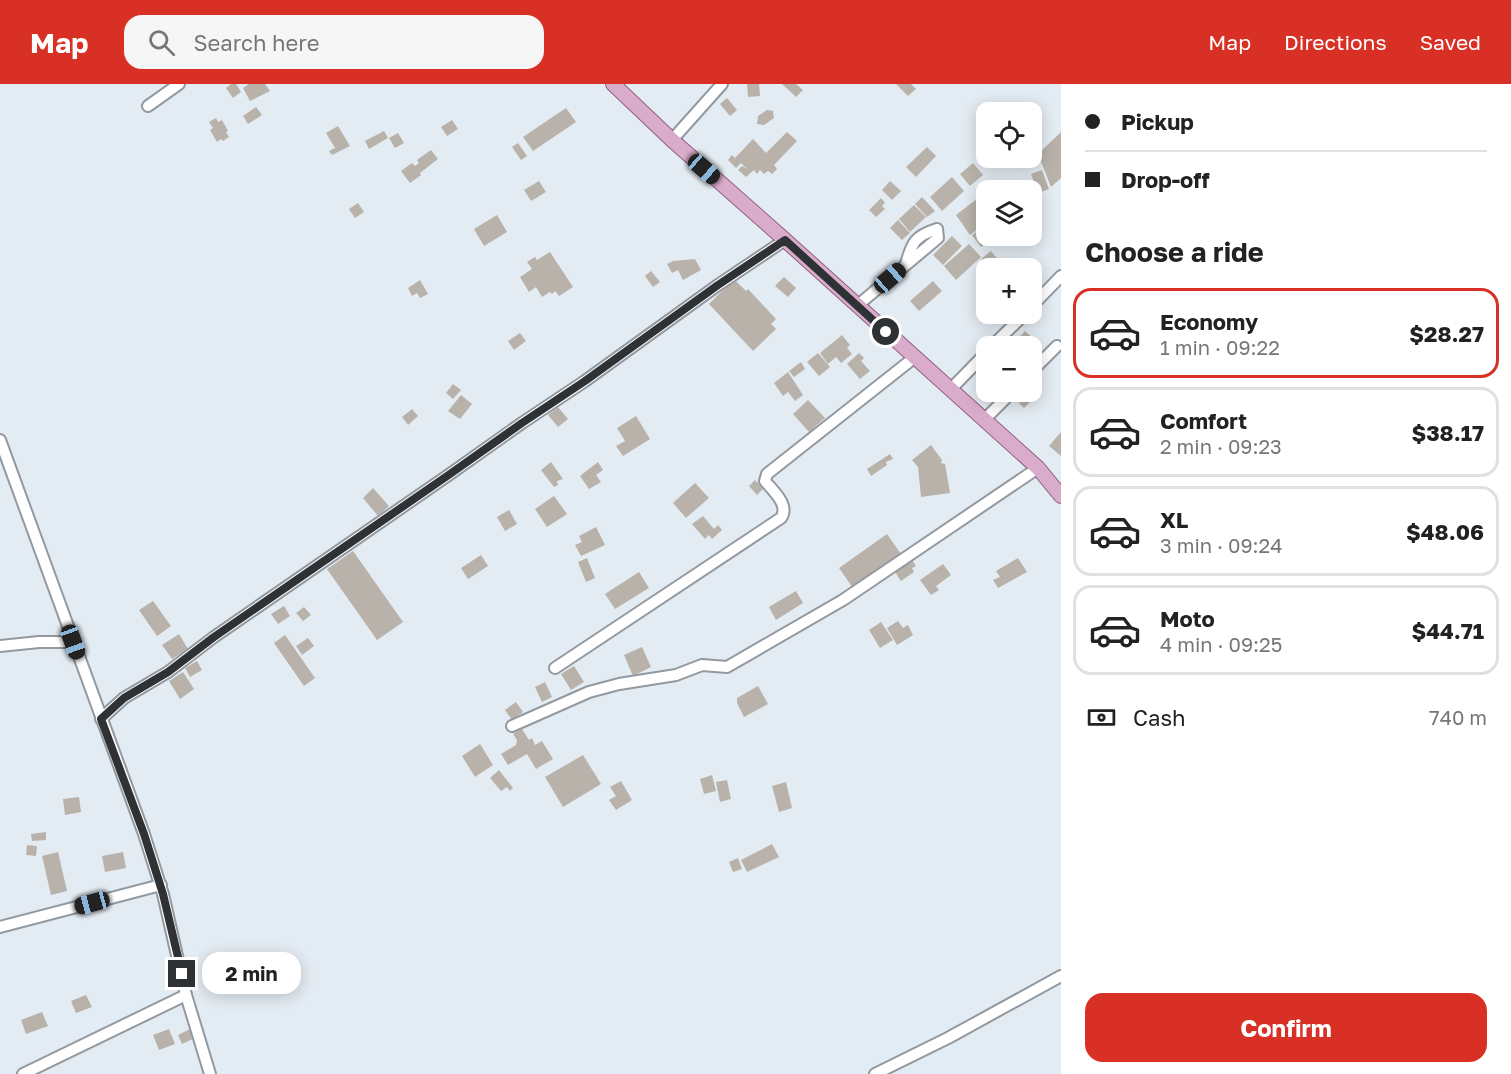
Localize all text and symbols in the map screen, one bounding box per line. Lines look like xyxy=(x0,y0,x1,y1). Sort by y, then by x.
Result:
search box xyxy=(124,15,544,69)
text: Map xyxy=(30,26,88,59)
icon: search xyxy=(145,26,178,59)
text: Search here xyxy=(193,29,319,56)
text: Map xyxy=(1208,29,1251,55)
text: Directions xyxy=(1284,29,1387,55)
text: Saved xyxy=(1420,29,1481,55)
map controls xyxy=(976,102,1042,402)
button: locate xyxy=(976,102,1042,168)
text: Pickup xyxy=(1121,108,1194,135)
car xyxy=(685,150,723,188)
text: Drop-off xyxy=(1121,166,1210,193)
button: layers xyxy=(976,180,1042,246)
text: Choose a ride xyxy=(1085,236,1264,268)
button: + xyxy=(976,258,1042,324)
car xyxy=(871,259,909,297)
icon: car xyxy=(1088,306,1142,360)
text: Economy xyxy=(1160,308,1258,335)
route start xyxy=(872,318,899,345)
text: $28.27 xyxy=(1409,320,1484,347)
text: 1 min · 09:22 xyxy=(1160,335,1280,359)
button: − xyxy=(976,336,1042,402)
icon: car xyxy=(1088,405,1142,459)
text: Comfort xyxy=(1160,407,1247,434)
text: $38.17 xyxy=(1411,419,1484,446)
text: 2 min · 09:23 xyxy=(1160,434,1282,458)
icon: car xyxy=(1088,504,1142,558)
text: XL xyxy=(1160,506,1188,533)
text: $48.06 xyxy=(1406,518,1484,545)
text: 3 min · 09:24 xyxy=(1160,533,1282,557)
icon: car xyxy=(1088,603,1142,657)
text: Moto xyxy=(1160,605,1215,632)
text: $44.71 xyxy=(1411,617,1484,644)
car xyxy=(58,622,88,662)
text: 4 min · 09:25 xyxy=(1160,632,1282,656)
icon: cash xyxy=(1085,701,1118,734)
text: Cash xyxy=(1133,704,1186,731)
text: 740 m xyxy=(1429,705,1487,729)
car xyxy=(72,890,112,916)
callout: 2 min xyxy=(203,953,302,995)
route end xyxy=(168,960,195,987)
text: 2 min xyxy=(225,961,278,985)
button: Confirm xyxy=(1085,993,1487,1062)

